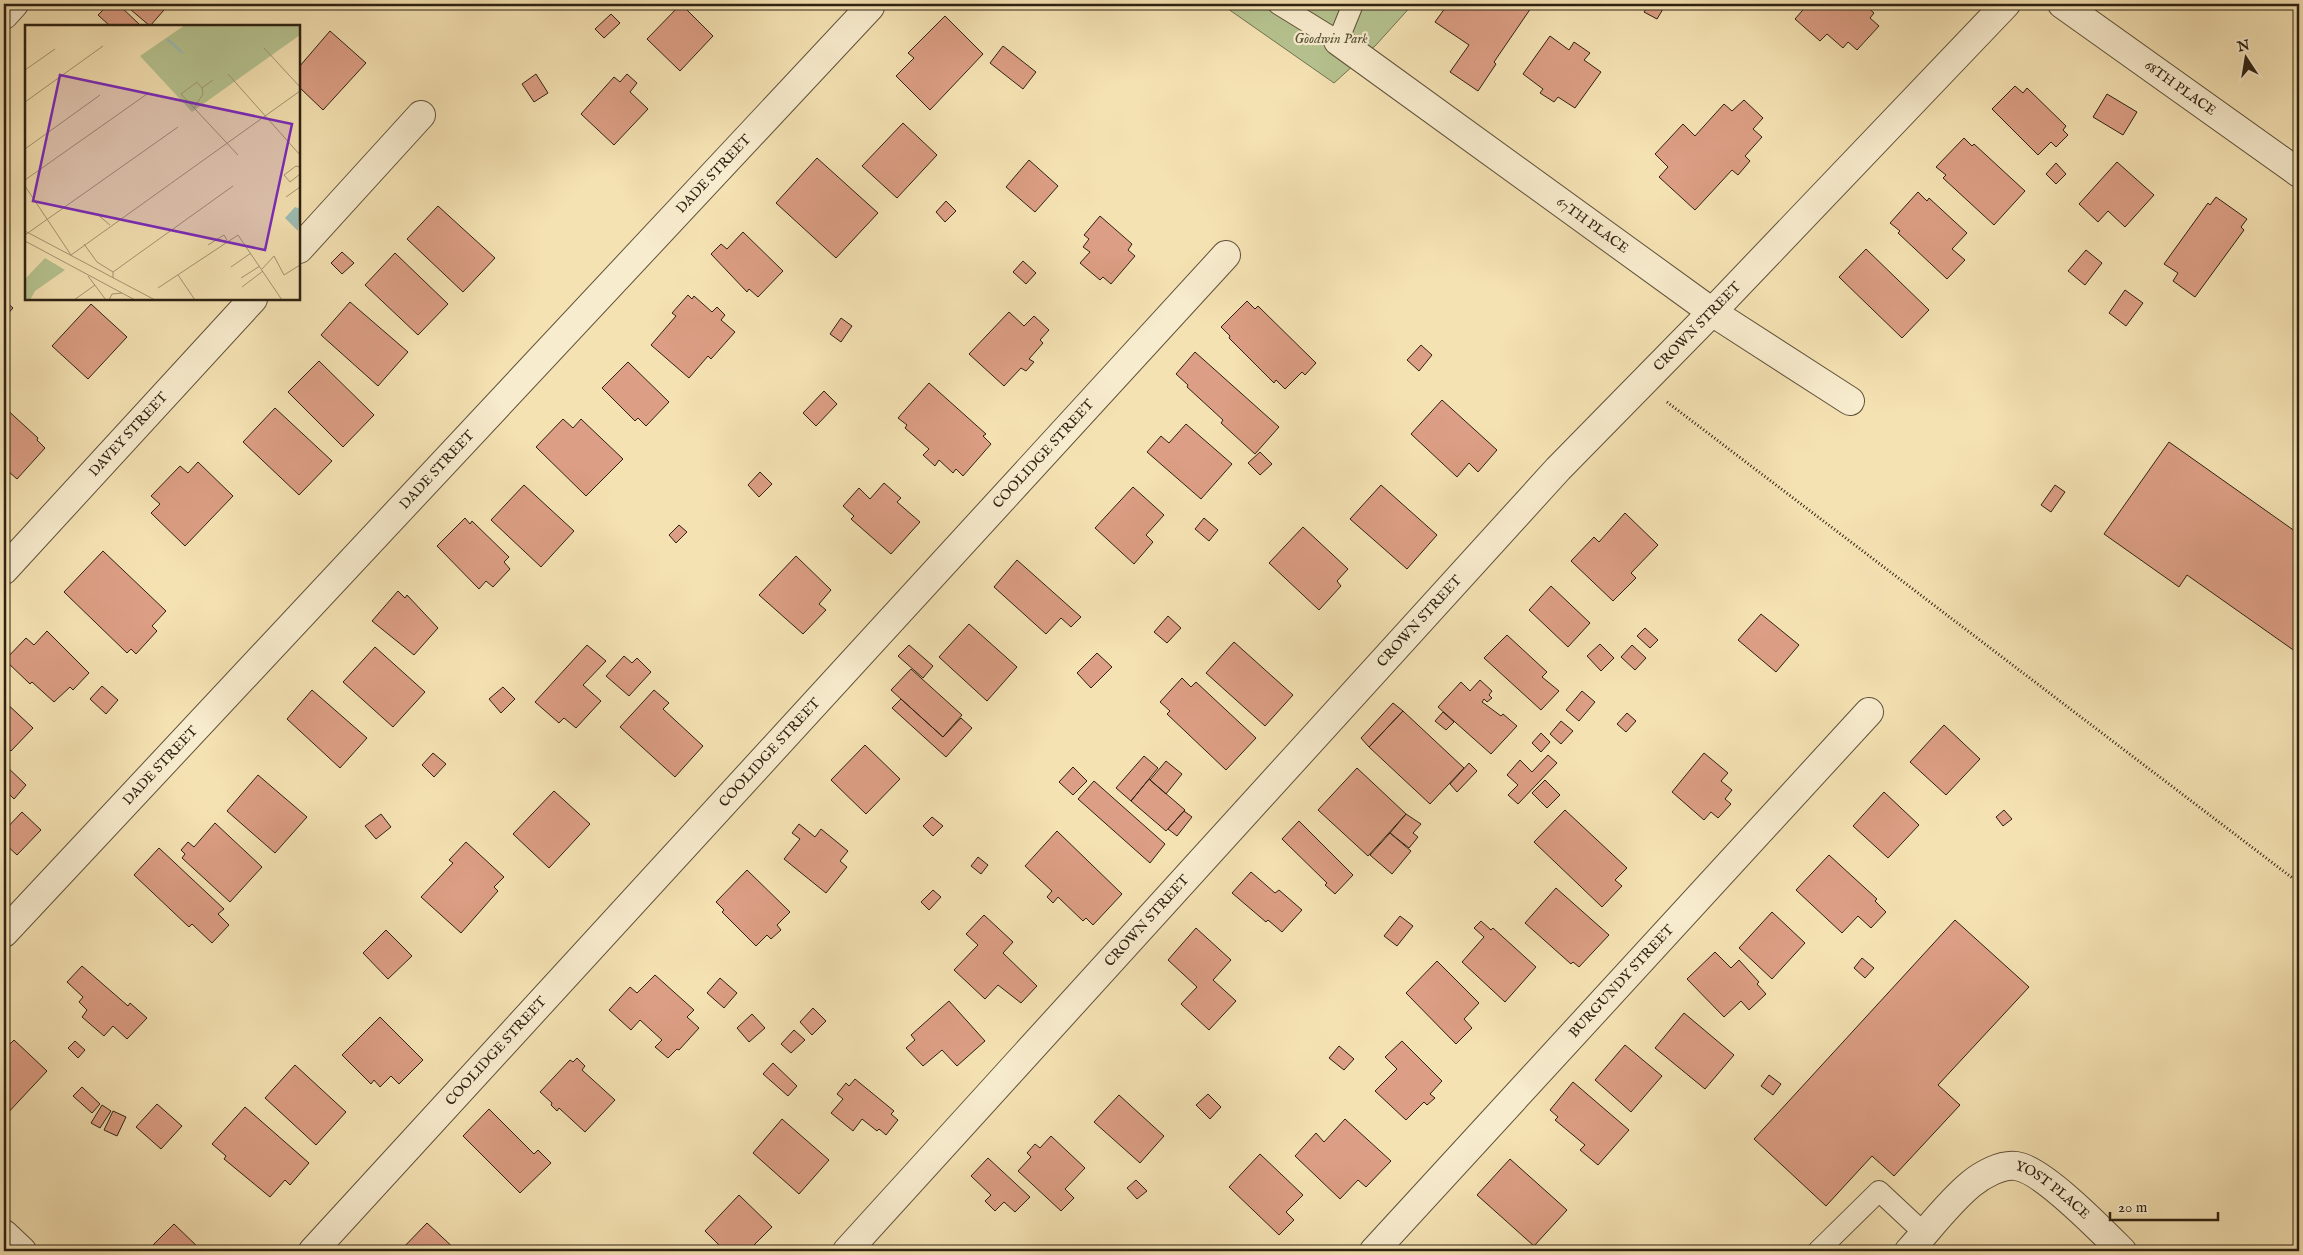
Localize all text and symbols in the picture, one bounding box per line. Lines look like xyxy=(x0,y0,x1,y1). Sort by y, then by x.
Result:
inset map xyxy=(25,25,300,300)
park label: Goodwin Park xyxy=(1294,30,1368,48)
north arrow xyxy=(2220,32,2270,82)
text: N xyxy=(2235,36,2251,57)
street label: 68TH PLACE xyxy=(2141,57,2220,120)
street label: DADE STREET xyxy=(672,130,756,217)
street label: 67TH PLACE xyxy=(1553,193,1632,258)
street label: CROWN STREET xyxy=(1650,278,1745,375)
street label: DAVEY STREET xyxy=(85,388,172,481)
street label: COOLIDGE STREET xyxy=(989,395,1099,512)
street label: DADE STREET xyxy=(396,426,479,513)
street label: CROWN STREET xyxy=(1373,571,1466,671)
street label: COOLIDGE STREET xyxy=(715,694,825,811)
street label: DADE STREET xyxy=(119,722,202,809)
street label: CROWN STREET xyxy=(1101,871,1194,971)
street label: BURGUNDY STREET xyxy=(1565,921,1679,1042)
street label: COOLIDGE STREET xyxy=(442,992,551,1110)
street label: YOST PLACE xyxy=(2013,1157,2094,1224)
scale bar xyxy=(2110,1190,2218,1222)
text: 20 m xyxy=(2118,1198,2148,1217)

